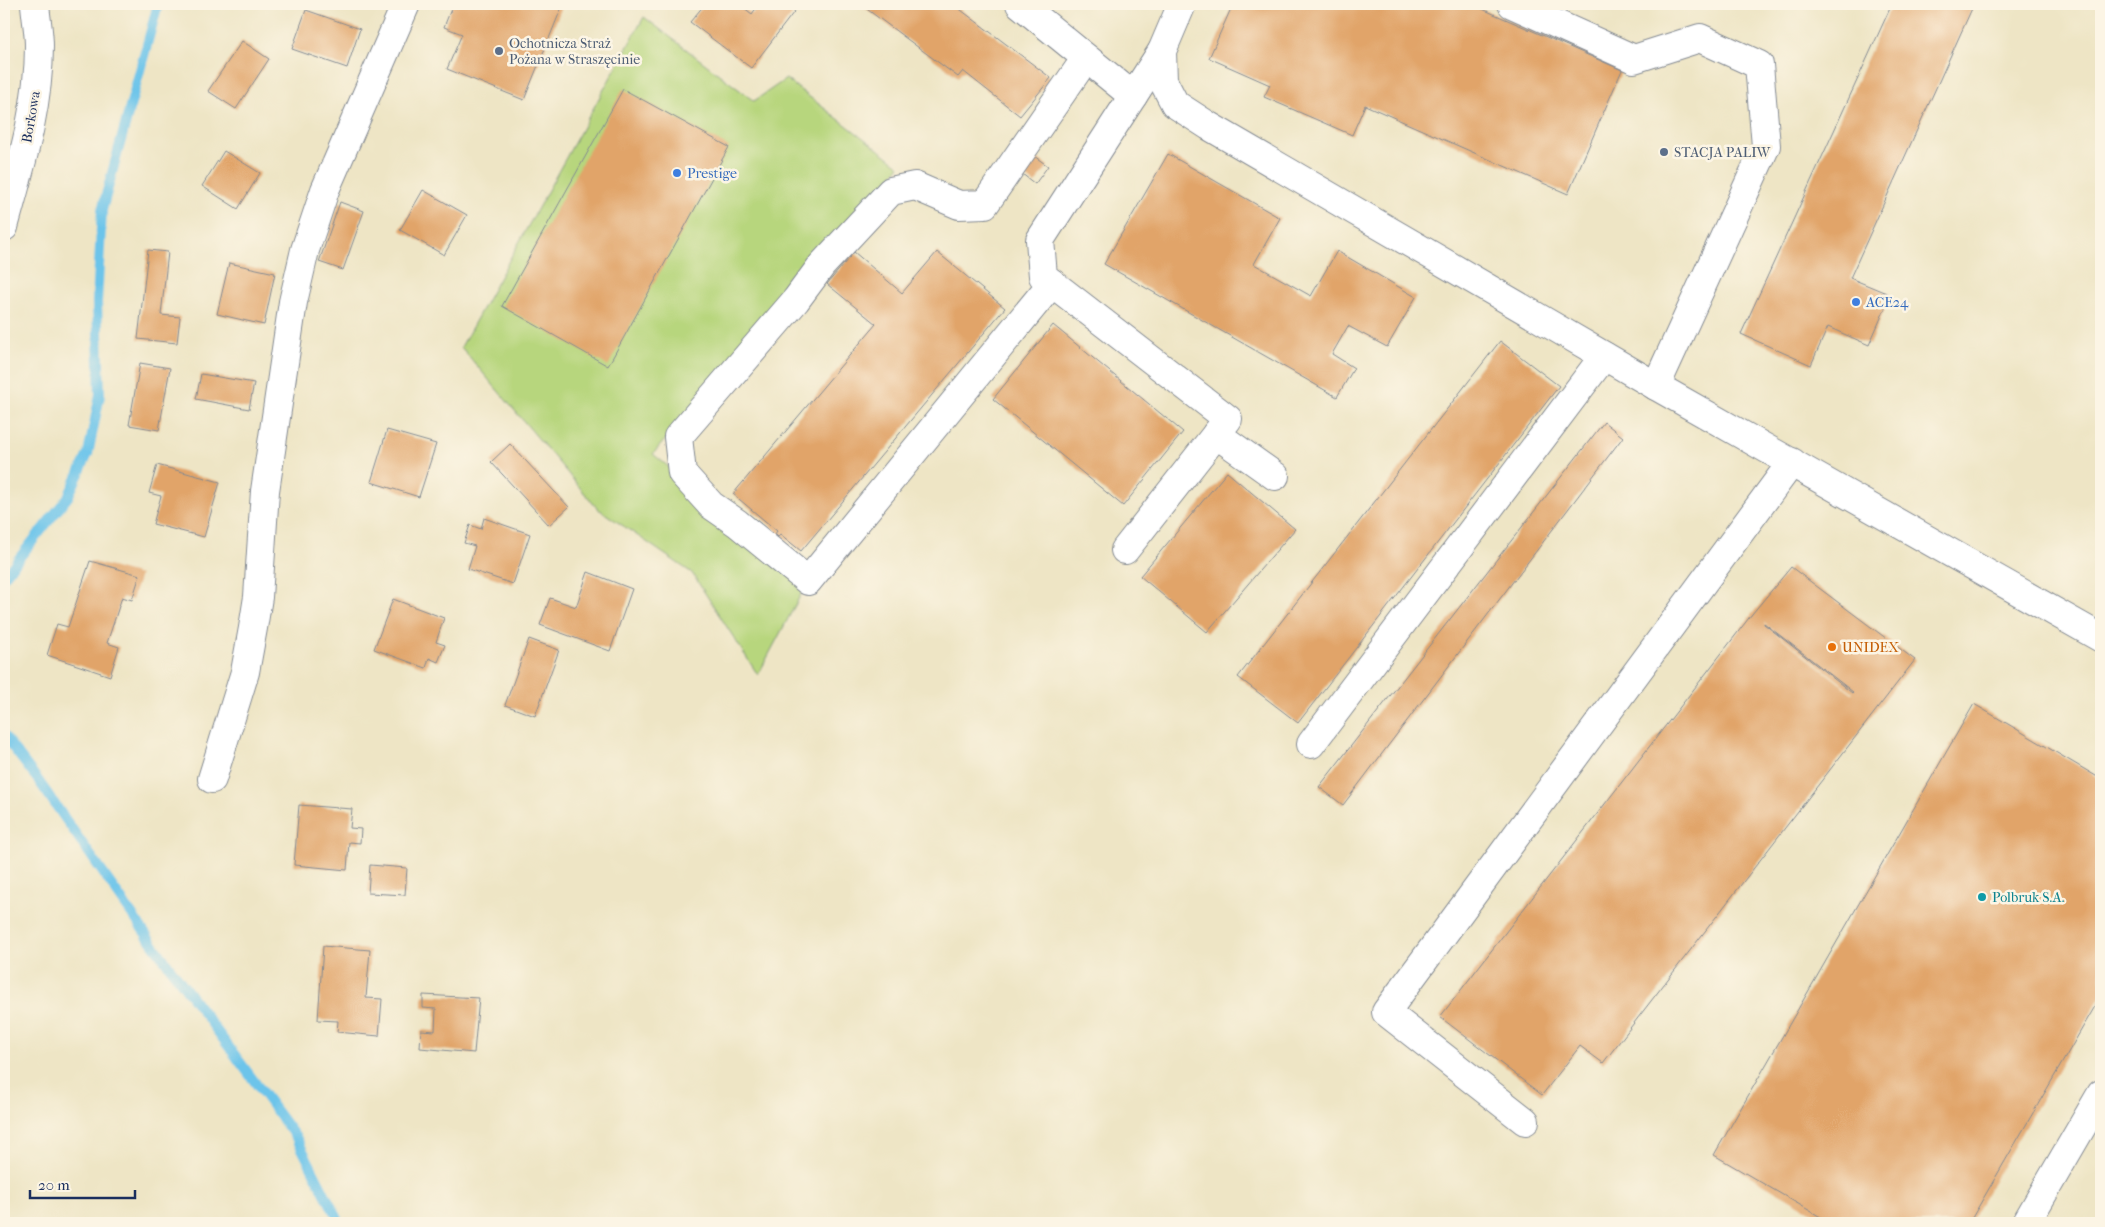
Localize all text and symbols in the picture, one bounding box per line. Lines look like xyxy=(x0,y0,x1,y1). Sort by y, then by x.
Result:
place label: Ochotnicza Straż Pożana w Straszęcinie xyxy=(509,35,640,68)
marker: Ochotnicza Straż Pożana w Straszęcinie xyxy=(493,45,505,57)
street label: Borkowa xyxy=(18,89,44,144)
place label: STACJA PALIW xyxy=(1674,144,1772,161)
marker: STACJA PALIW xyxy=(1658,146,1670,158)
place label: Prestige xyxy=(687,165,737,182)
marker: Prestige xyxy=(671,167,683,179)
place label: ACE24 xyxy=(1865,294,1909,311)
marker: ACE24 xyxy=(1850,296,1862,308)
place label: UNIDEX xyxy=(1842,639,1899,656)
marker: UNIDEX xyxy=(1826,641,1838,653)
place label: Polbruk S.A. xyxy=(1992,889,2065,906)
marker: Polbruk S.A. xyxy=(1976,891,1988,903)
scale bar xyxy=(30,1167,135,1199)
text: 20 m xyxy=(38,1176,70,1194)

